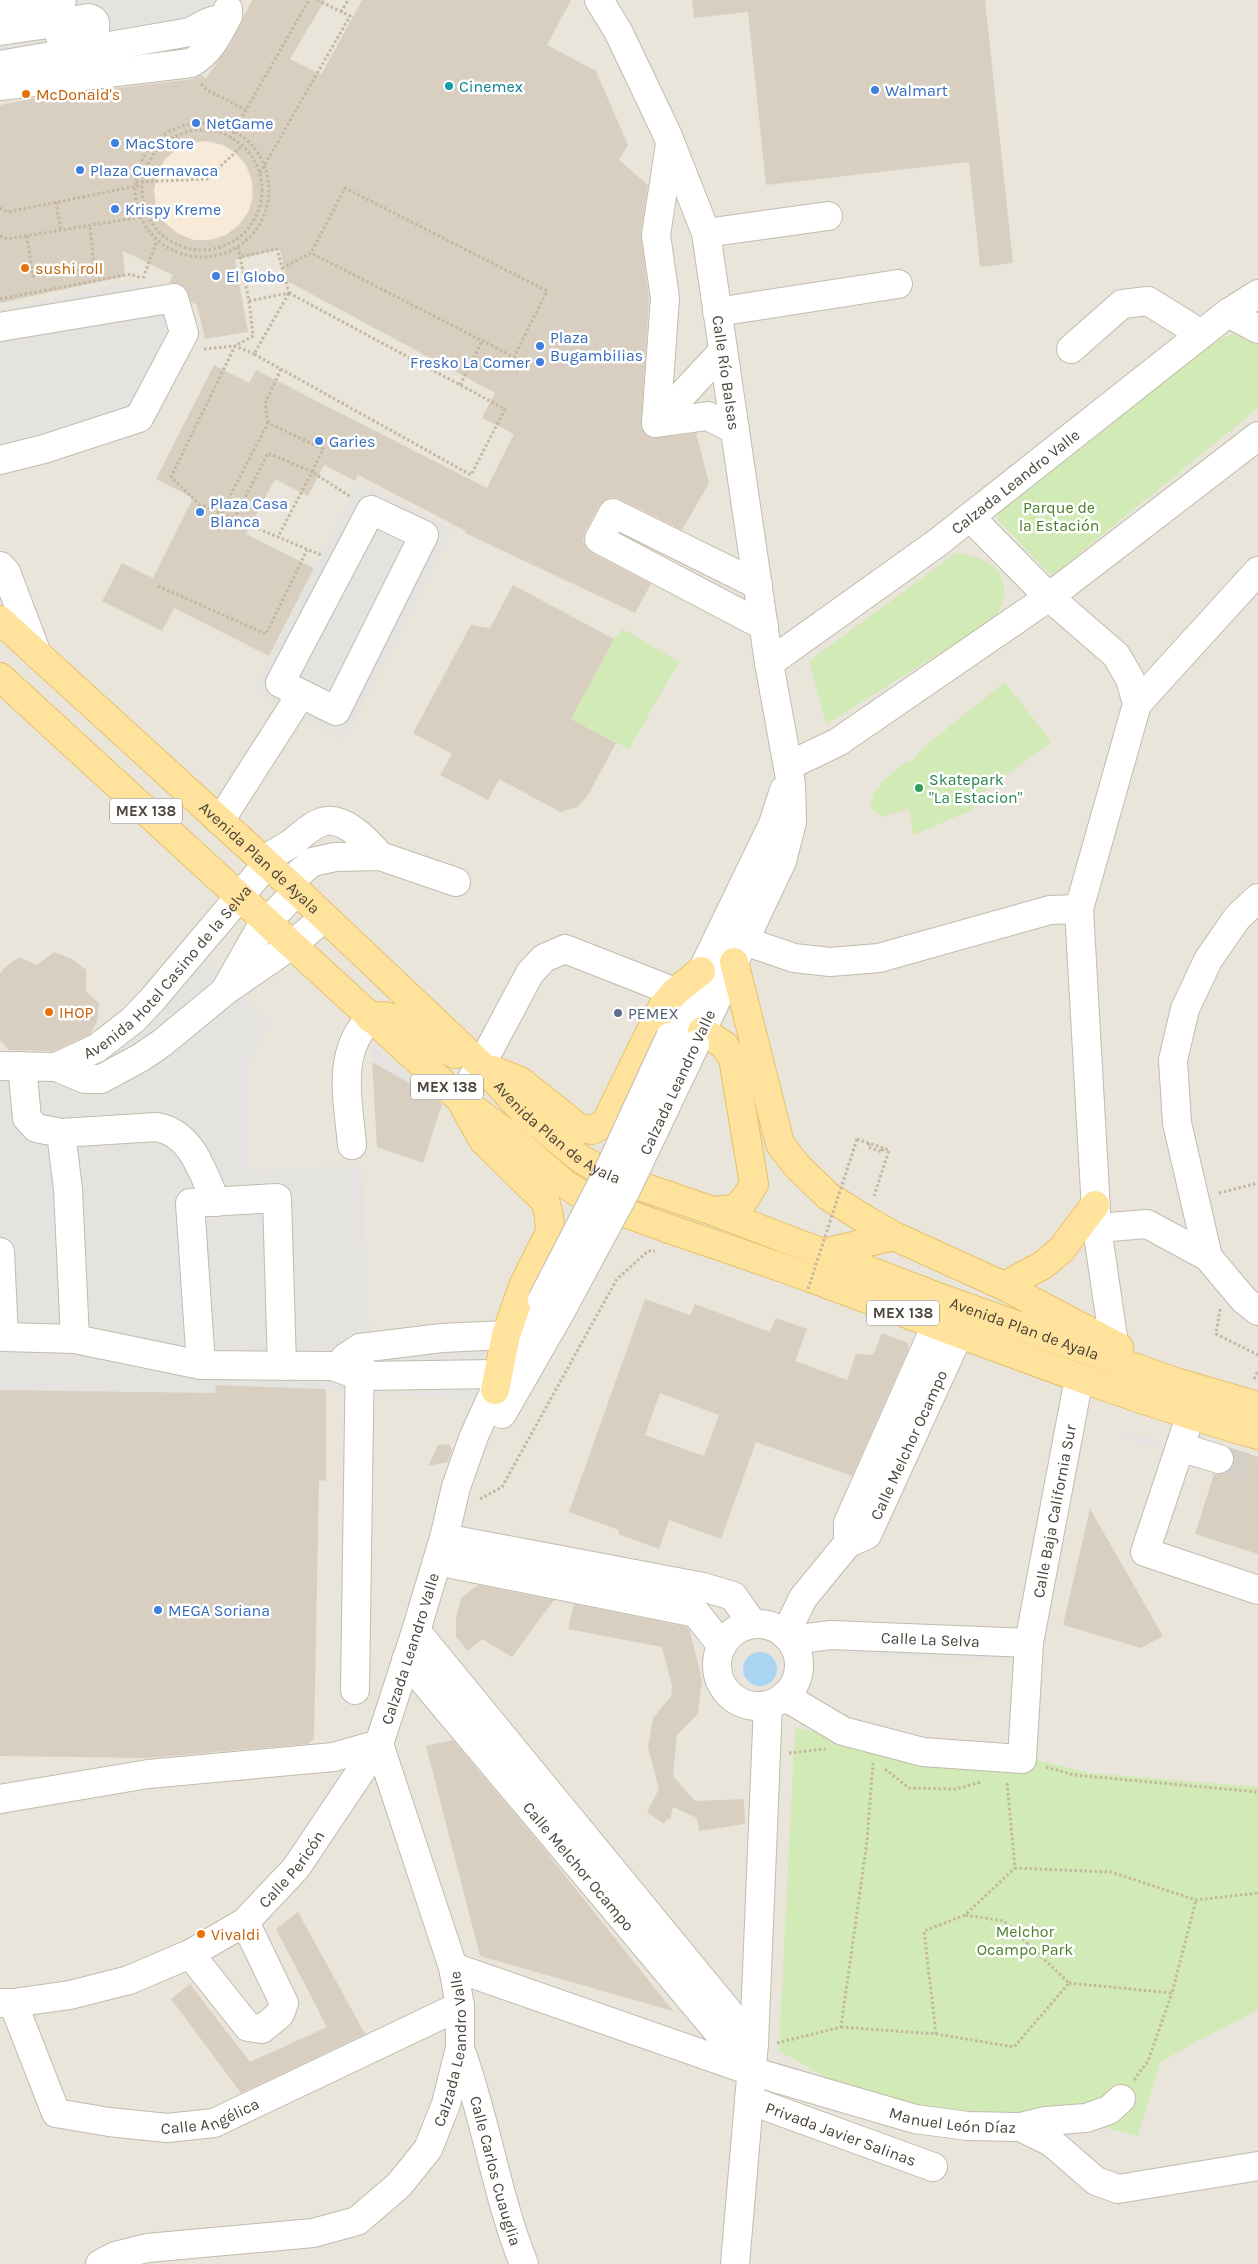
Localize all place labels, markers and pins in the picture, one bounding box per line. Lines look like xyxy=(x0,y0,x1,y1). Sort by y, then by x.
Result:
place label: Cinemex xyxy=(459,77,523,96)
marker: Cinemex xyxy=(443,80,455,92)
place label: Walmart xyxy=(885,81,948,100)
marker: Walmart xyxy=(869,84,881,96)
place label: McDonald's xyxy=(36,85,120,104)
marker: McDonald's xyxy=(20,88,32,100)
place label: NetGame xyxy=(206,114,273,133)
marker: NetGame xyxy=(190,117,202,129)
place label: MacStore xyxy=(125,134,194,153)
marker: MacStore xyxy=(109,137,121,149)
place label: Plaza Cuernavaca xyxy=(90,161,218,180)
marker: Plaza Cuernavaca xyxy=(74,164,86,176)
place label: Krispy Kreme xyxy=(125,200,221,219)
marker: Krispy Kreme xyxy=(109,203,121,215)
place label: sushi roll xyxy=(35,259,103,278)
marker: sushi roll xyxy=(19,262,31,274)
place label: El Globo xyxy=(226,267,285,286)
marker: El Globo xyxy=(210,270,222,282)
place label: Plaza Bugambilias xyxy=(550,328,643,365)
marker: Plaza Bugambilias xyxy=(534,340,546,352)
place label: Fresko La Comer xyxy=(410,353,530,372)
marker: Fresko La Comer xyxy=(534,356,546,368)
place label: Garies xyxy=(329,432,375,451)
marker: Garies xyxy=(313,435,325,447)
place label: Plaza Casa Blanca xyxy=(210,494,288,531)
marker: Plaza Casa Blanca xyxy=(194,506,206,518)
place label: Skatepark "La Estacion" xyxy=(929,770,1023,807)
marker: Skatepark "La Estacion" xyxy=(913,782,925,794)
place label: IHOP xyxy=(59,1003,94,1022)
place label: PEMEX xyxy=(628,1004,679,1023)
marker: IHOP xyxy=(43,1006,55,1018)
marker: PEMEX xyxy=(612,1007,624,1019)
place label: MEGA Soriana xyxy=(168,1601,270,1620)
marker: MEGA Soriana xyxy=(152,1604,164,1616)
place label: Vivaldi xyxy=(211,1925,260,1944)
marker: Vivaldi xyxy=(195,1928,207,1940)

